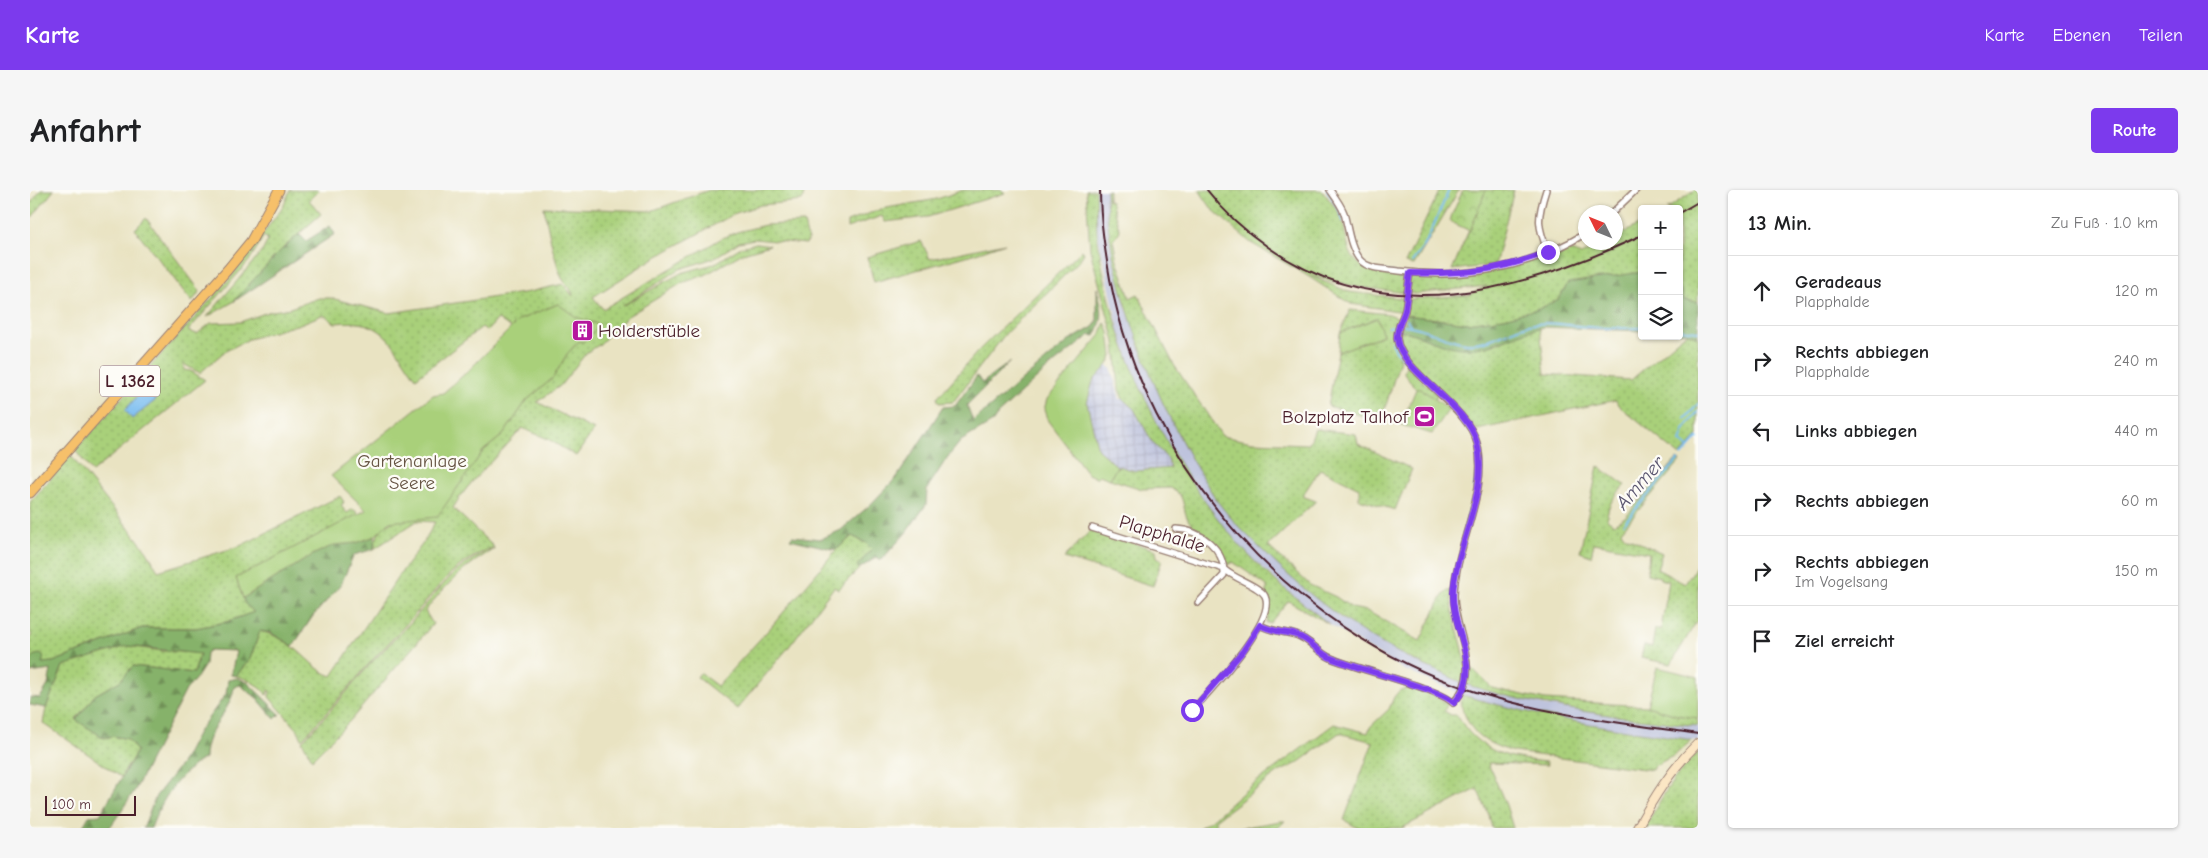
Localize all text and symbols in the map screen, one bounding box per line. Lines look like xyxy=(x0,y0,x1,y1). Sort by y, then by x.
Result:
text: Karte xyxy=(25,21,79,49)
text: Karte xyxy=(1984,25,2025,46)
text: Ebenen xyxy=(2053,25,2111,46)
text: Teilen xyxy=(2139,25,2183,46)
button: Route xyxy=(2091,108,2178,153)
text: Anfahrt xyxy=(30,110,141,151)
north arrow xyxy=(1578,205,1623,250)
map controls xyxy=(1638,205,1683,340)
button: + xyxy=(1638,205,1683,250)
text: 13 Min. xyxy=(1748,211,1811,235)
text: Zu Fuß · 1.0 km xyxy=(2051,214,2158,232)
route end xyxy=(1537,241,1560,264)
button: − xyxy=(1638,250,1683,295)
text: Geradeaus xyxy=(1795,271,1881,293)
icon: ahead xyxy=(1748,277,1776,305)
text: 120 m xyxy=(2115,282,2158,300)
text: Plapphalde xyxy=(1795,293,1870,311)
button: layers xyxy=(1638,295,1683,340)
building icon: Holderstüble xyxy=(570,319,594,343)
place label: Holderstüble xyxy=(598,320,700,342)
text: Rechts abbiegen xyxy=(1795,341,1929,363)
icon: right xyxy=(1748,347,1776,375)
text: 240 m xyxy=(2114,352,2158,370)
text: Plapphalde xyxy=(1795,363,1870,381)
road number: L 1362 xyxy=(100,366,160,397)
sports icon: Bolzplatz Talhof xyxy=(1412,405,1436,429)
place label: Bolzplatz Talhof xyxy=(1282,406,1410,428)
icon: left xyxy=(1748,417,1776,445)
text: Links abbiegen xyxy=(1795,420,1917,442)
text: 440 m xyxy=(2114,422,2158,440)
park label: Gartenanlage Seere xyxy=(357,450,467,494)
water label: Ammer xyxy=(1610,451,1670,515)
icon: right xyxy=(1748,487,1776,515)
text: Rechts abbiegen xyxy=(1795,490,1929,512)
text: 60 m xyxy=(2121,492,2158,510)
street label: Plapphalde xyxy=(1116,511,1208,557)
text: Rechts abbiegen xyxy=(1795,551,1929,573)
icon: right xyxy=(1748,557,1776,585)
text: 150 m xyxy=(2115,562,2158,580)
text: Im Vogelsang xyxy=(1795,573,1888,591)
icon: arrive xyxy=(1748,627,1776,655)
text: Ziel erreicht xyxy=(1795,630,1894,652)
route start xyxy=(1181,699,1204,722)
scale bar xyxy=(45,793,136,816)
text: 100 m xyxy=(52,796,91,813)

